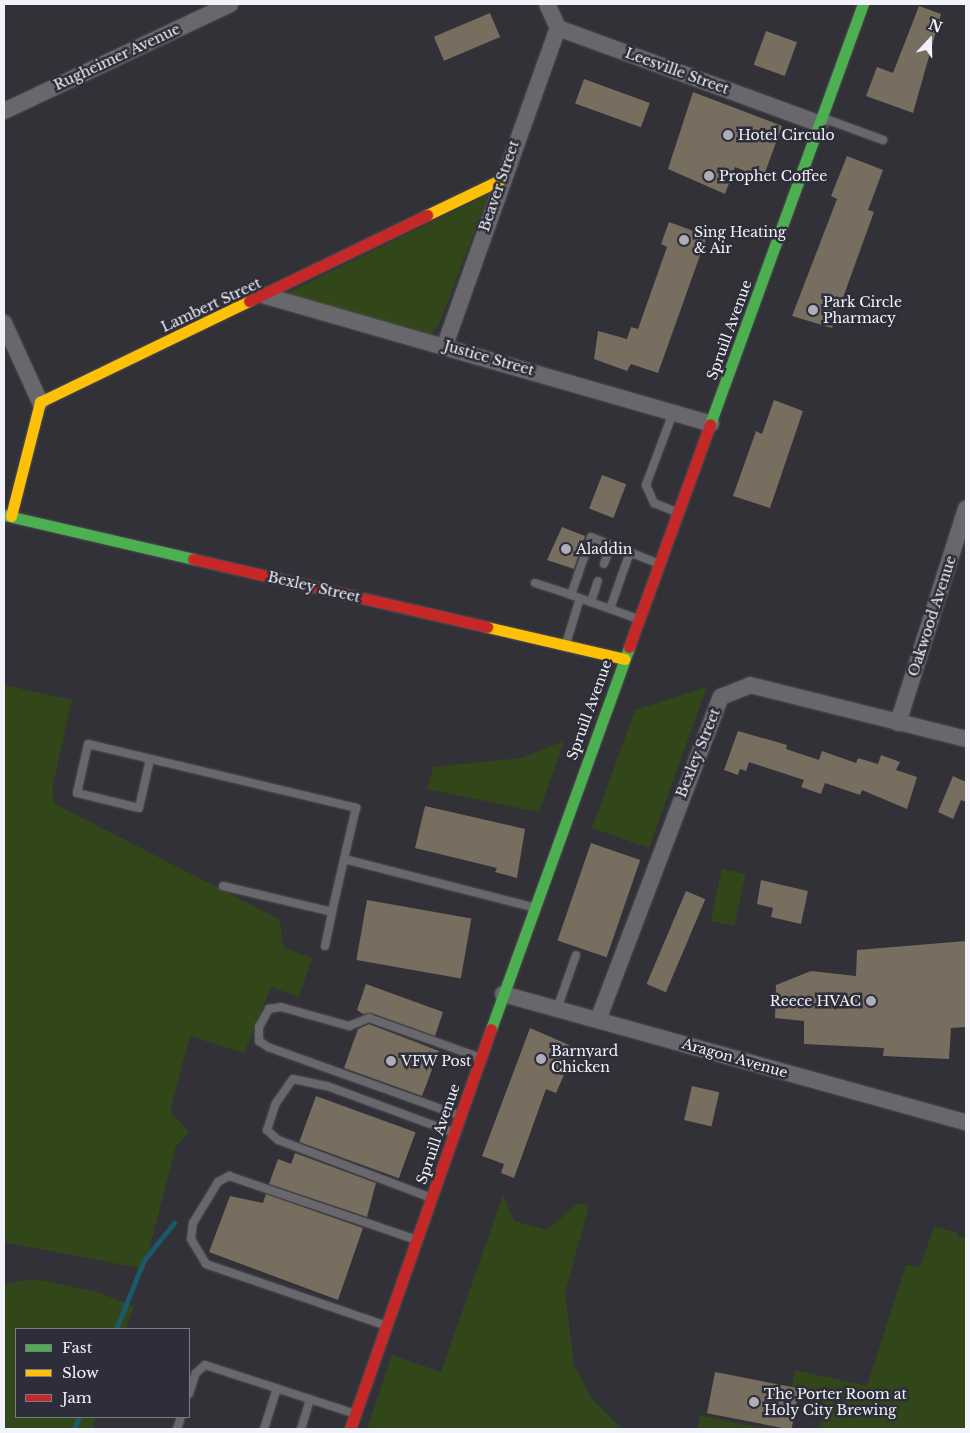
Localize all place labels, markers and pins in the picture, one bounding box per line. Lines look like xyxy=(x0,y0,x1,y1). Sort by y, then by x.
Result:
place label: Hotel Circulo xyxy=(738,127,835,143)
marker: Hotel Circulo xyxy=(722,129,734,141)
place label: Prophet Coffee xyxy=(719,168,827,184)
marker: Prophet Coffee xyxy=(703,170,715,182)
place label: Sing Heating & Air xyxy=(694,224,786,256)
marker: Sing Heating & Air xyxy=(678,234,690,246)
place label: Park Circle Pharmacy xyxy=(823,294,902,326)
marker: Park Circle Pharmacy xyxy=(807,304,819,316)
place label: Aladdin xyxy=(576,541,632,557)
marker: Aladdin xyxy=(560,543,572,555)
place label: Reece HVAC xyxy=(770,993,861,1009)
marker: Reece HVAC xyxy=(865,995,877,1007)
place label: Barnyard Chicken xyxy=(551,1043,618,1076)
place label: VFW Post xyxy=(401,1053,472,1069)
marker: Barnyard Chicken xyxy=(535,1053,547,1065)
marker: VFW Post xyxy=(385,1055,397,1067)
place label: The Porter Room at Holy City Brewing xyxy=(764,1386,907,1418)
marker: The Porter Room at Holy City Brewing xyxy=(748,1396,760,1408)

